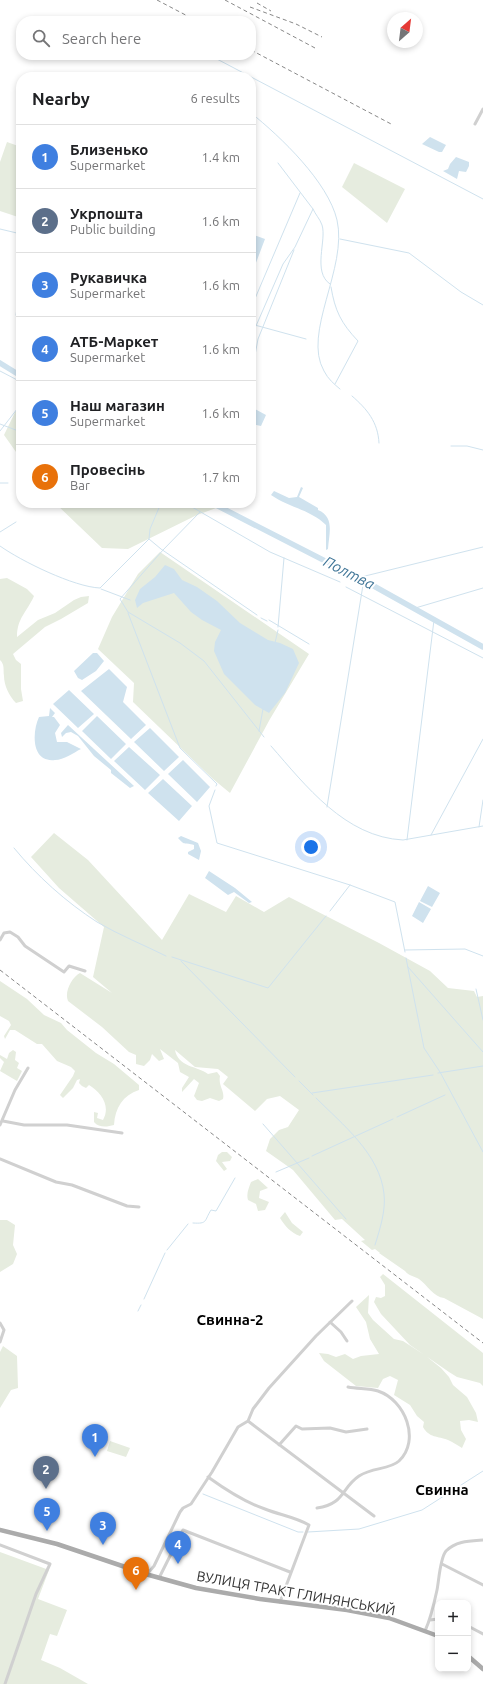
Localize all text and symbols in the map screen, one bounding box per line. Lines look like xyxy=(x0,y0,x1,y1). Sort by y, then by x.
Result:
north arrow xyxy=(387,12,423,48)
search box xyxy=(16,16,256,60)
icon: search xyxy=(30,27,52,49)
text: Search here xyxy=(62,30,141,47)
text: Nearby xyxy=(32,89,90,108)
text: 6 results xyxy=(190,91,240,105)
text: Близенько xyxy=(70,141,148,158)
text: 1 xyxy=(41,150,49,164)
text: 1.4 km xyxy=(201,150,240,164)
text: Supermarket xyxy=(70,158,145,172)
text: Укрпошта xyxy=(70,205,143,222)
text: 2 xyxy=(41,214,49,228)
text: 1.6 km xyxy=(201,214,240,228)
text: Public building xyxy=(70,222,156,236)
text: Рукавичка xyxy=(70,269,147,286)
text: 3 xyxy=(41,278,49,292)
text: 1.6 km xyxy=(201,278,240,292)
text: Supermarket xyxy=(70,286,145,300)
text: АТБ-Маркет xyxy=(70,333,158,350)
text: 4 xyxy=(41,342,49,356)
text: 1.6 km xyxy=(201,342,240,356)
text: Supermarket xyxy=(70,350,145,364)
text: Наш магазин xyxy=(70,397,165,414)
text: 5 xyxy=(41,406,49,420)
text: 1.6 km xyxy=(201,406,240,420)
text: Supermarket xyxy=(70,414,145,428)
text: Провесінь xyxy=(70,461,145,478)
text: 6 xyxy=(41,470,49,484)
text: 1.7 km xyxy=(201,470,240,484)
text: Bar xyxy=(70,478,90,492)
water label: Полтва xyxy=(321,553,377,593)
your location xyxy=(301,837,321,857)
district label: Свинна-2 xyxy=(197,1311,264,1328)
pin: 1 xyxy=(82,1424,108,1457)
pin: 2 xyxy=(33,1456,59,1489)
district label: Свинна xyxy=(415,1481,469,1498)
pin: 5 xyxy=(34,1498,60,1531)
pin: 3 xyxy=(90,1512,116,1545)
pin: 4 xyxy=(165,1531,191,1564)
pin: 6 xyxy=(123,1557,149,1590)
street label: ВУЛИЦЯ ТРАКТ ГЛИНЯНСЬКИЙ xyxy=(195,1567,397,1618)
map controls xyxy=(435,1600,471,1672)
button: + xyxy=(435,1600,471,1636)
button: − xyxy=(435,1636,471,1672)

